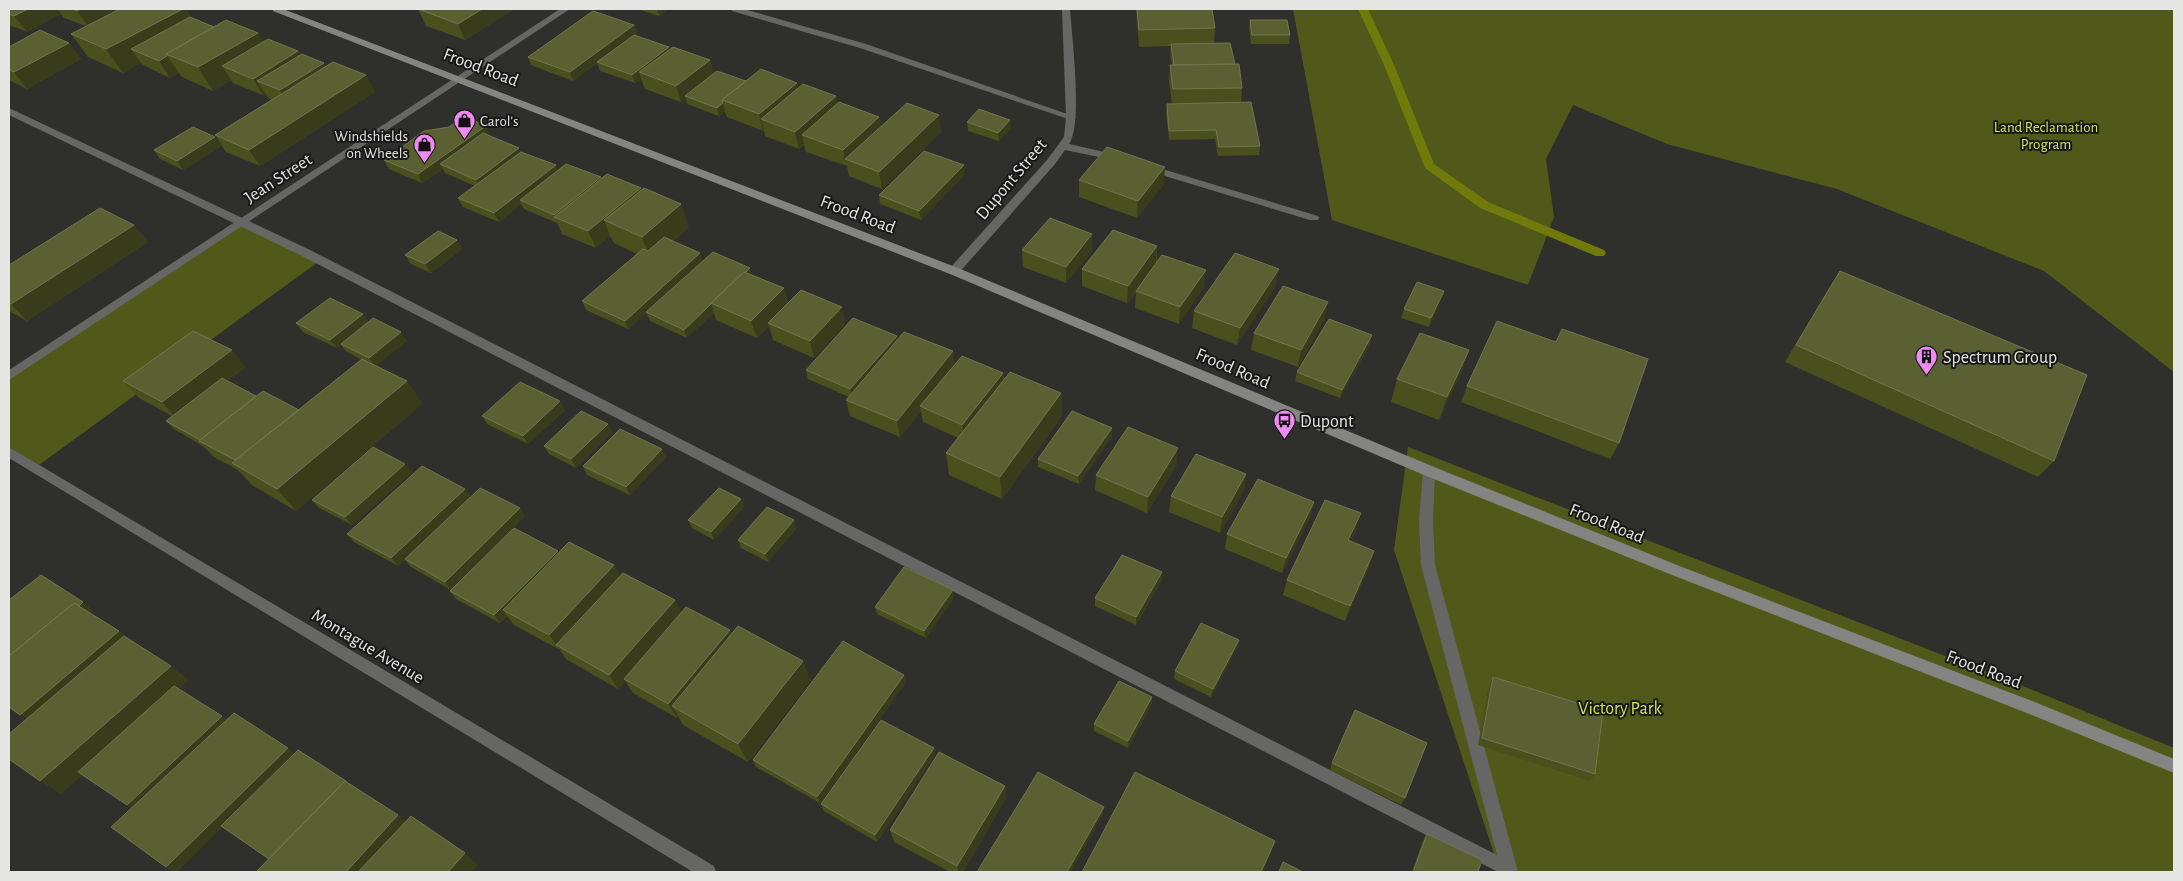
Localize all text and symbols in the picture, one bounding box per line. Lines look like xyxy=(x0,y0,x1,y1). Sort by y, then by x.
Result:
street label: Frood Road xyxy=(441,45,521,90)
shop icon: Carol's xyxy=(452,109,476,140)
place label: Carol's xyxy=(480,114,519,129)
park label: Land Reclamation Program xyxy=(1994,120,2098,152)
place label: Windshields on Wheels xyxy=(335,129,408,161)
shop icon: Windshields on Wheels xyxy=(412,133,436,164)
street label: Dupont Street xyxy=(973,136,1051,223)
street label: Jean Street xyxy=(242,150,316,207)
street label: Frood Road xyxy=(818,192,898,237)
street label: Frood Road xyxy=(1193,345,1272,393)
building icon: Spectrum Group xyxy=(1915,345,1939,376)
place label: Spectrum Group xyxy=(1943,349,2057,367)
bus stop icon: Dupont xyxy=(1272,409,1296,440)
place label: Dupont xyxy=(1300,413,1354,431)
street label: Frood Road xyxy=(1567,501,1646,547)
street label: Montague Avenue xyxy=(308,606,427,687)
street label: Frood Road xyxy=(1944,647,2024,692)
park label: Victory Park xyxy=(1578,700,1662,718)

